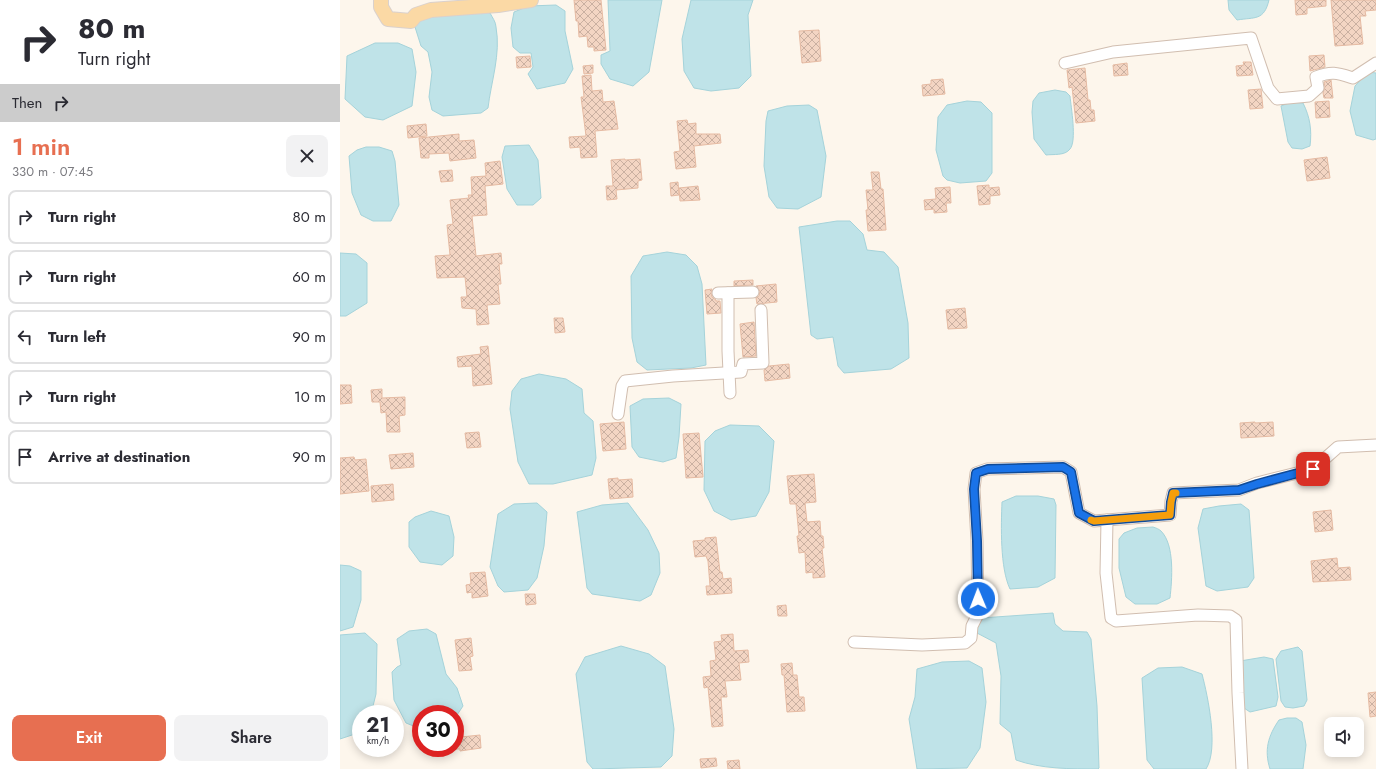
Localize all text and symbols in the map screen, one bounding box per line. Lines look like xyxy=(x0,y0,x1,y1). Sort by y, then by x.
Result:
text: 80 m xyxy=(78,8,145,49)
icon: right xyxy=(12,16,64,68)
text: Turn right xyxy=(78,46,150,72)
text: Then xyxy=(12,92,42,114)
icon: right xyxy=(50,92,72,114)
text: 1 min xyxy=(12,129,70,164)
button: close xyxy=(286,135,328,177)
text: 330 m · 07:45 xyxy=(12,162,93,181)
icon: right xyxy=(14,206,36,228)
text: Turn right xyxy=(48,206,116,228)
text: 80 m xyxy=(293,206,326,228)
icon: right xyxy=(14,266,36,288)
text: Turn right xyxy=(48,266,116,288)
text: 60 m xyxy=(292,266,326,288)
icon: left xyxy=(14,326,36,348)
text: Turn left xyxy=(48,326,106,348)
text: 90 m xyxy=(292,326,326,348)
icon: right xyxy=(14,386,36,408)
text: Turn right xyxy=(48,386,116,408)
text: 10 m xyxy=(294,386,326,408)
icon: arrive xyxy=(14,446,36,468)
text: Arrive at destination xyxy=(48,446,190,468)
text: 90 m xyxy=(292,446,326,468)
pin xyxy=(1296,452,1330,486)
icon: arrive xyxy=(1302,458,1324,480)
position arrow xyxy=(957,578,999,620)
speed limit sign: 30 xyxy=(412,705,464,757)
text: 21 xyxy=(366,711,390,740)
button: Exit xyxy=(12,715,166,761)
button: Share xyxy=(174,715,328,761)
map controls xyxy=(1324,717,1364,757)
button: sound xyxy=(1324,717,1364,757)
text: km/h xyxy=(367,733,389,748)

